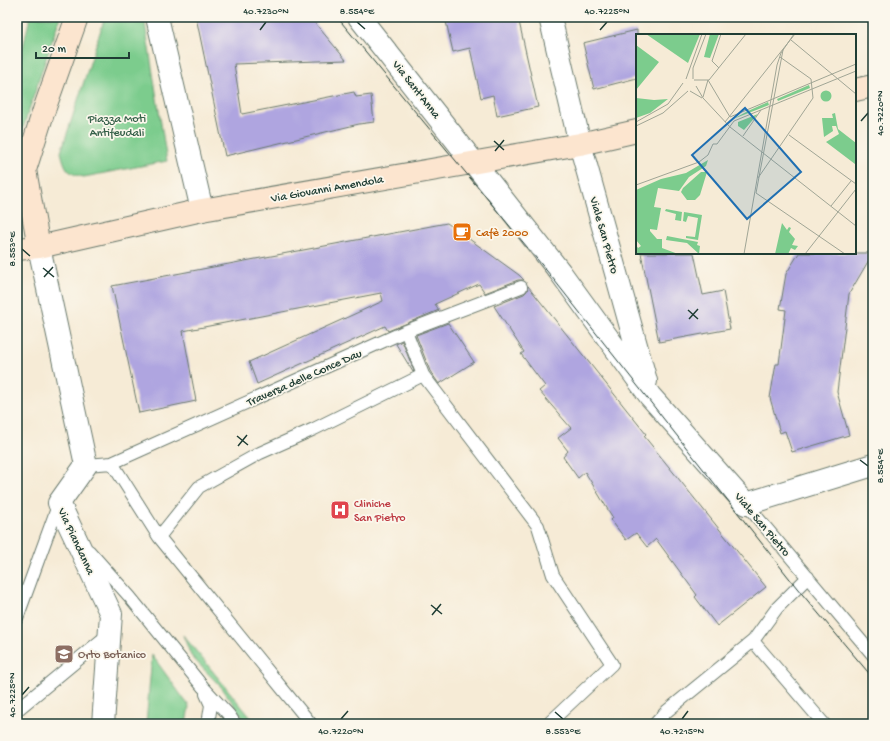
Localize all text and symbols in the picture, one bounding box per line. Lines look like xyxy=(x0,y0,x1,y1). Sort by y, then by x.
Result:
text: 40.7230°N xyxy=(243,6,289,18)
text: 8.554°E xyxy=(340,6,375,18)
text: 40.7225°N xyxy=(585,6,630,18)
scale bar xyxy=(36,34,129,60)
inset map xyxy=(636,34,856,254)
text: 20 m xyxy=(42,43,67,57)
street label: Via Sant'Anna xyxy=(388,58,443,122)
text: 40.7220°N xyxy=(875,90,887,136)
park label: Piazza Moti Antifeudali xyxy=(87,113,146,141)
street label: Via Giovanni Amendola xyxy=(269,173,385,207)
street label: Viale San Pietro xyxy=(585,195,621,276)
cafe icon: Cafè 2000 xyxy=(451,221,473,243)
place label: Cafè 2000 xyxy=(476,227,528,241)
text: 8.553°E xyxy=(7,231,19,267)
street label: Traversa delle Conce Dau xyxy=(244,347,365,411)
text: 8.554°E xyxy=(875,448,887,483)
street label: Viale San Pietro xyxy=(730,490,792,560)
place label: Cliniche San Pietro xyxy=(354,498,406,526)
hospital icon: Cliniche San Pietro xyxy=(329,499,351,521)
street label: Via Piandanna xyxy=(53,505,97,578)
school or university icon: Orto Botanico xyxy=(53,643,75,665)
place label: Orto Botanico xyxy=(78,649,146,663)
text: 40.7225°N xyxy=(7,672,19,717)
text: 40.7220°N xyxy=(318,726,364,738)
text: 8.553°E xyxy=(545,726,581,738)
text: 40.7215°N xyxy=(660,726,704,738)

